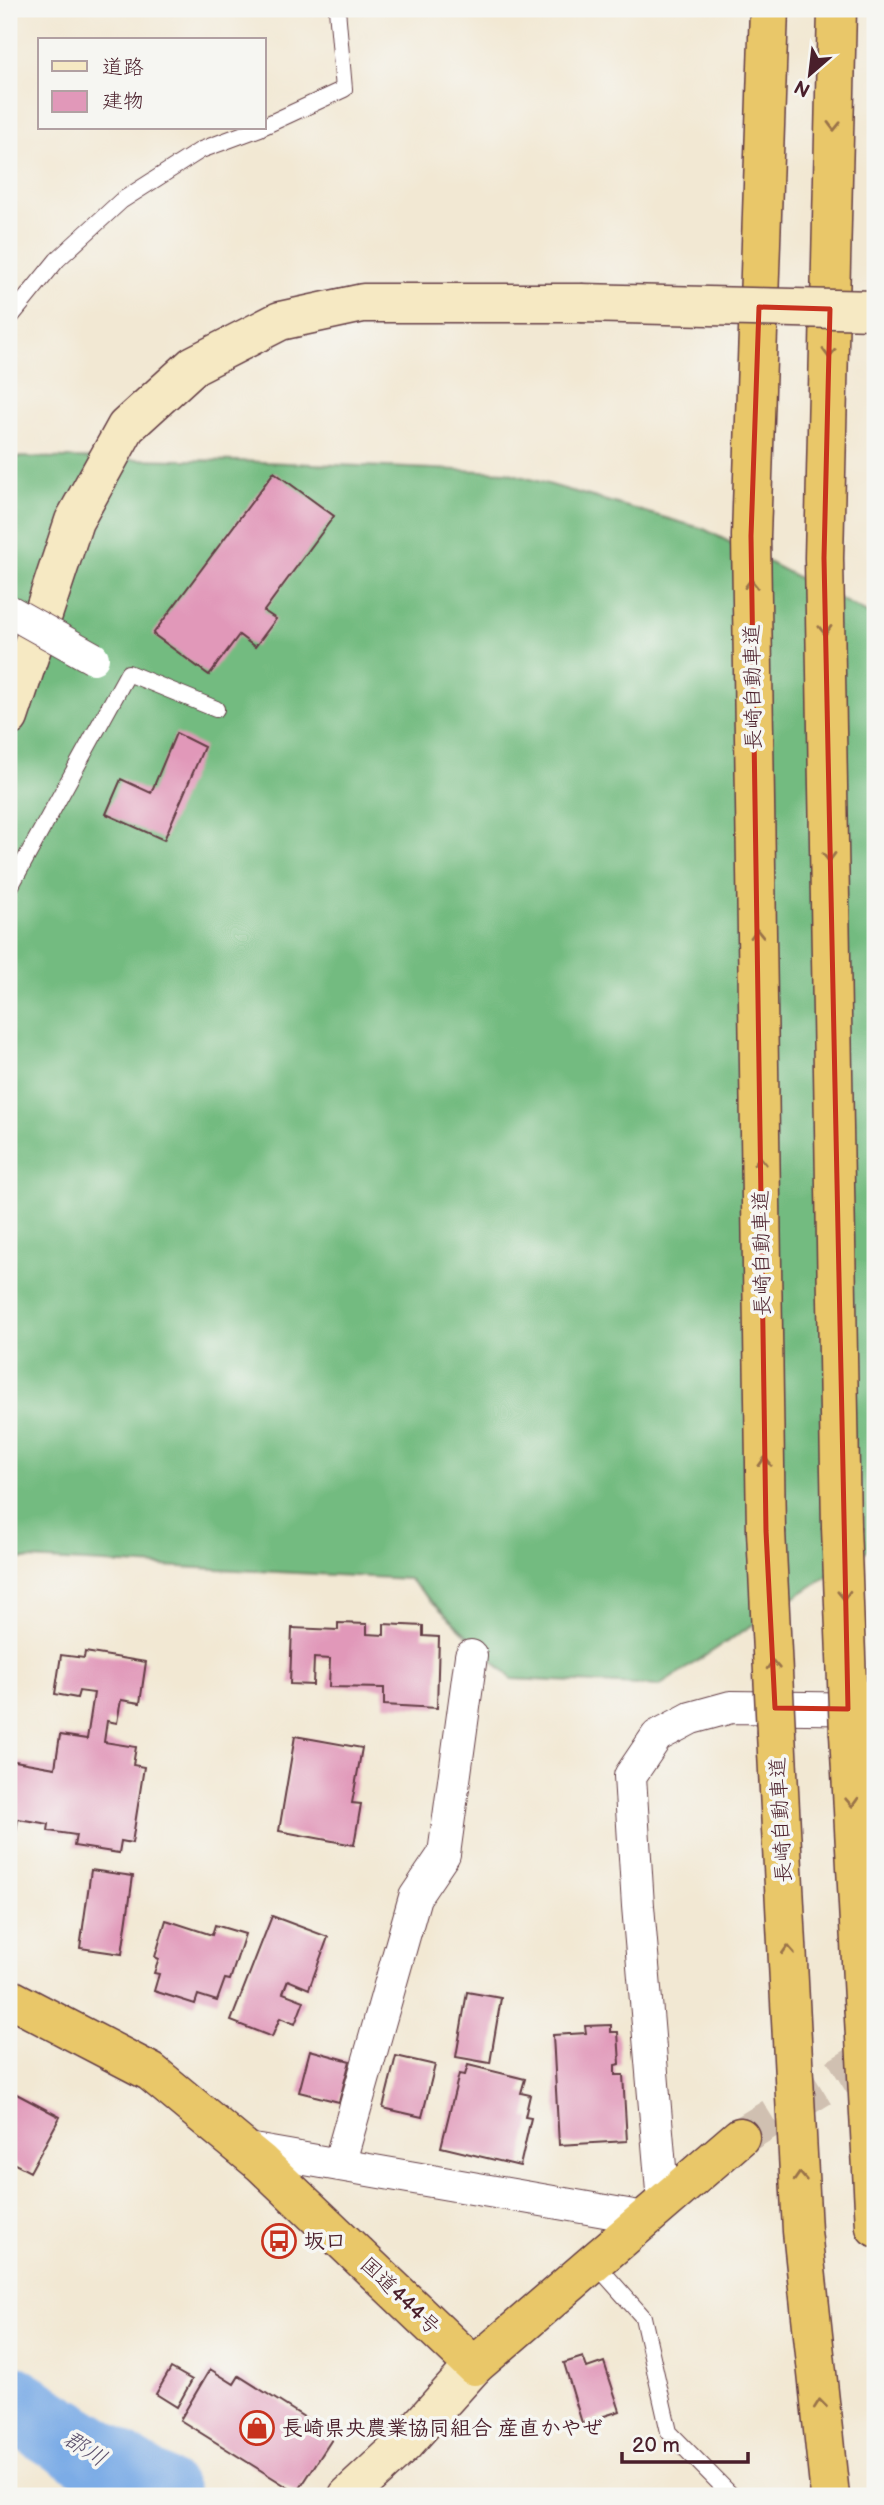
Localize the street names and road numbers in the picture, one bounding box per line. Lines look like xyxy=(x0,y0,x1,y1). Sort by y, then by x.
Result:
street label: 長崎自動車道 xyxy=(739,624,767,750)
street label: 長崎自動車道 xyxy=(748,1190,776,1316)
street label: 長崎自動車道 xyxy=(765,1756,797,1884)
street label: 国道444号 xyxy=(355,2252,445,2340)

